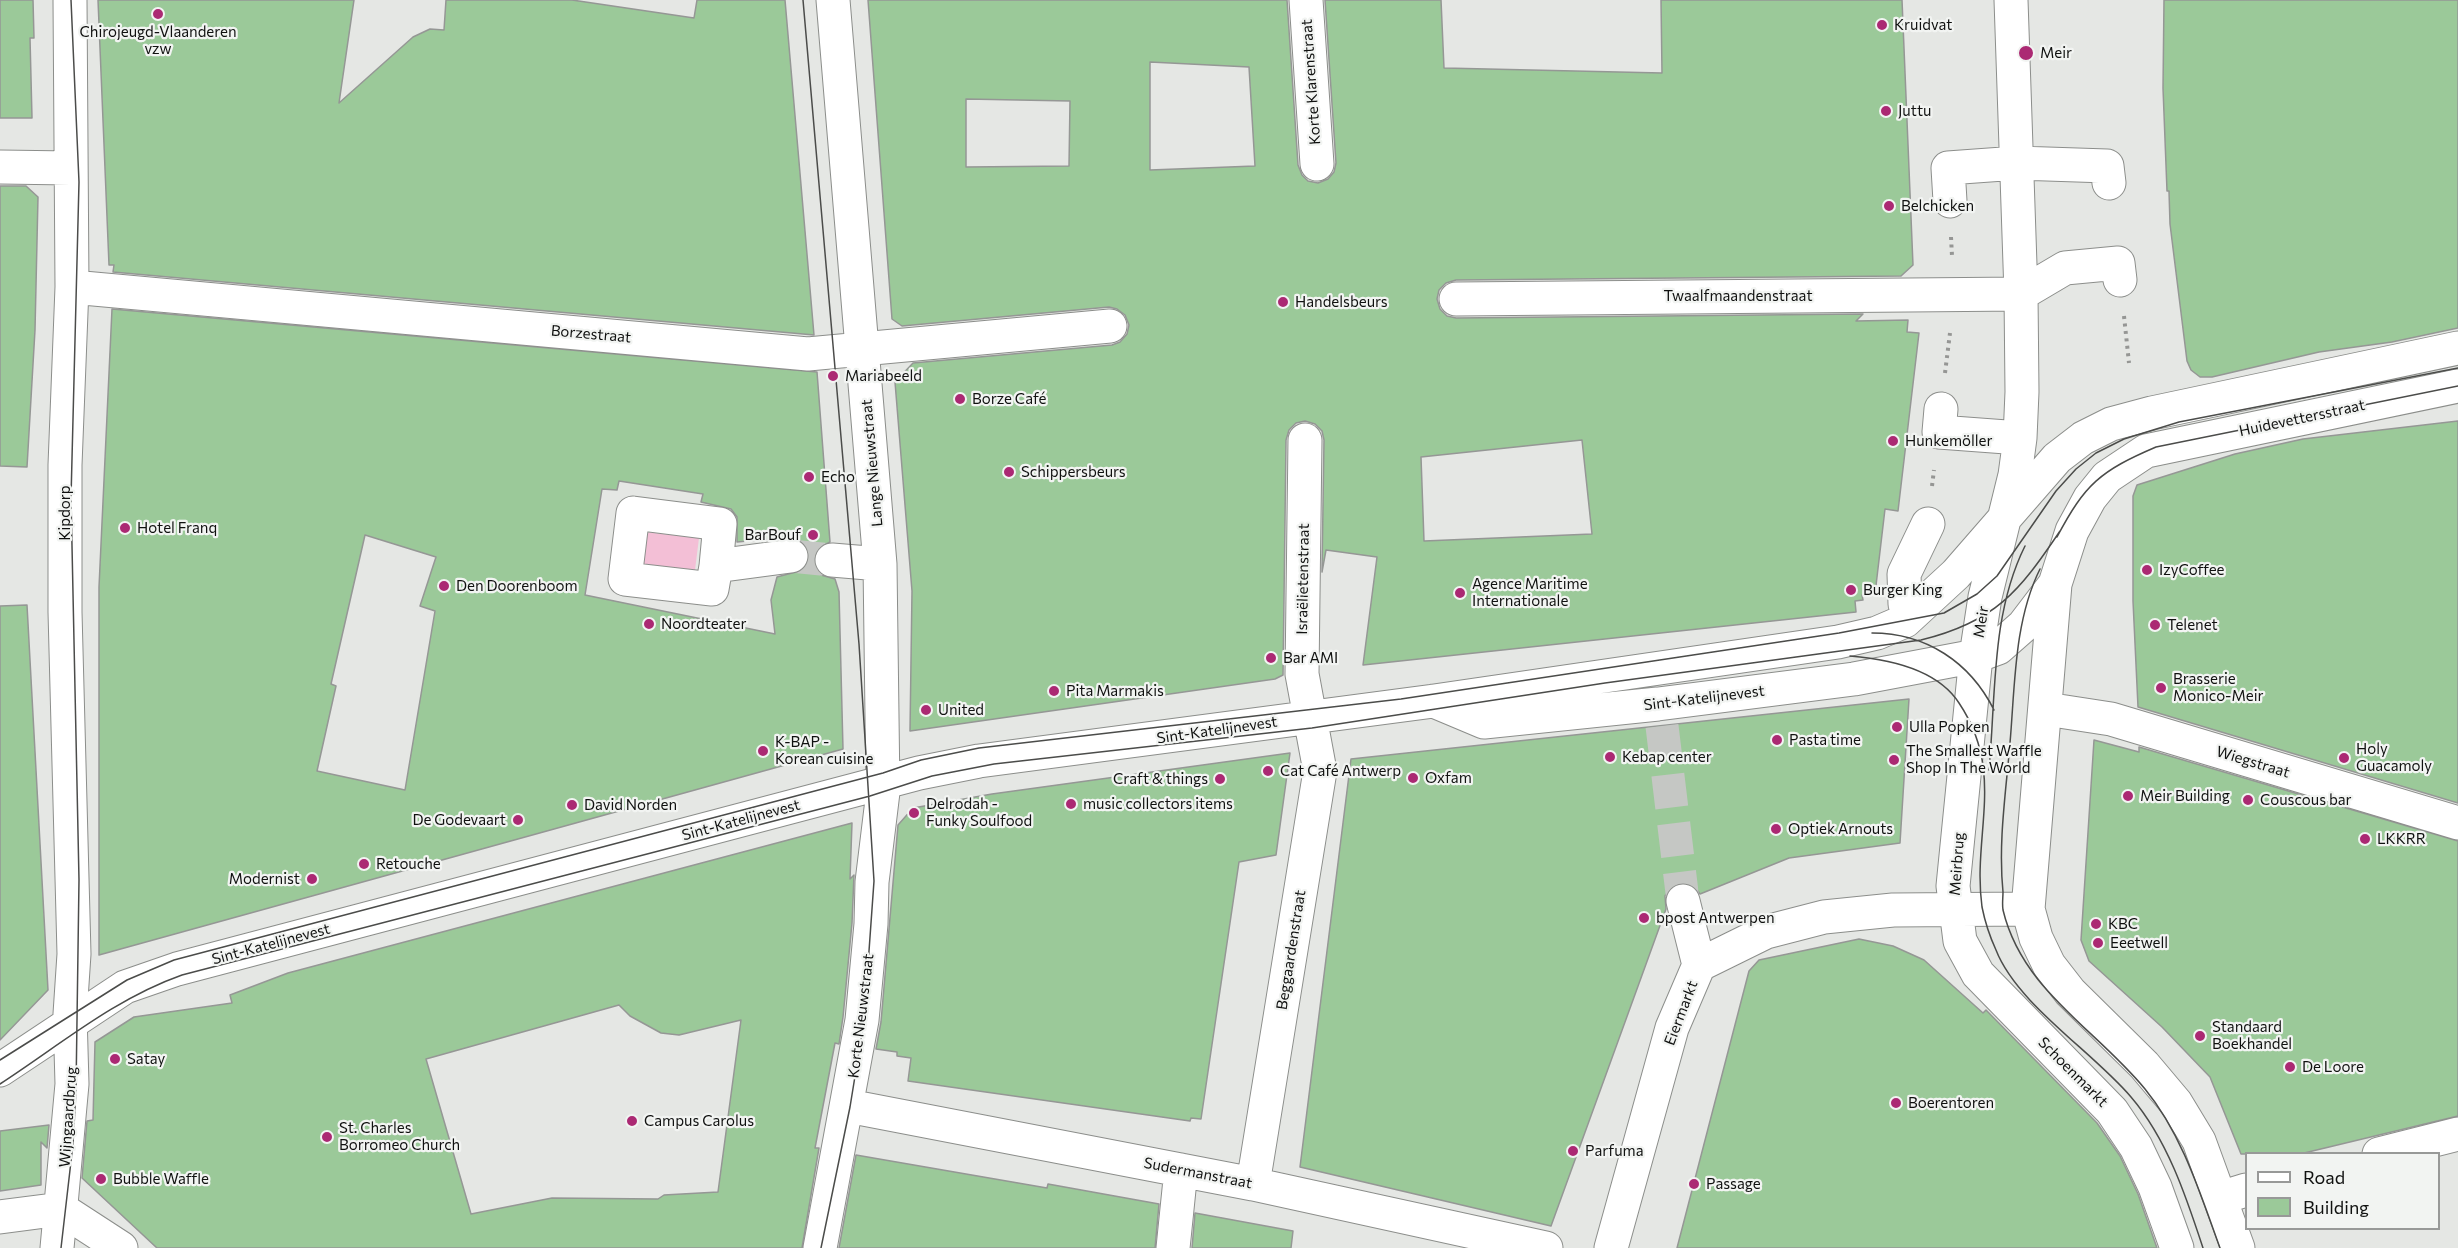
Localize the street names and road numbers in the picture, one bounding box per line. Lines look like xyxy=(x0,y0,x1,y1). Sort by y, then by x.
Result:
street label: Korte Klarenstraat xyxy=(1298,19,1324,145)
street label: Twaalfmaandenstraat xyxy=(1663,287,1813,305)
street label: Borzestraat xyxy=(550,322,632,346)
street label: Huidevettersstraat xyxy=(2237,396,2367,440)
street label: Lange Nieuwstraat xyxy=(857,399,887,527)
street label: Kipdorp xyxy=(56,485,74,541)
street label: Israëlietenstraat xyxy=(1293,523,1313,635)
street label: Meir xyxy=(1970,605,1992,639)
street label: Sint-Katelijnevest xyxy=(1643,682,1765,714)
street label: Sint-Katelijnevest xyxy=(1155,713,1279,747)
street label: Wiegstraat xyxy=(2214,742,2292,782)
street label: Sint-Katelijnevest xyxy=(680,796,802,844)
street label: Meirbrug xyxy=(1946,832,1968,896)
street label: Beggaardenstraat xyxy=(1273,889,1309,1011)
street label: Sint-Katelijnevest xyxy=(210,920,332,968)
street label: Korte Nieuwstraat xyxy=(844,953,878,1079)
street label: Eiermarkt xyxy=(1660,978,1702,1048)
street label: Schoenmarkt xyxy=(2034,1033,2112,1111)
street label: Wijngaardbrug xyxy=(55,1066,81,1168)
street label: Sudermanstraat xyxy=(1142,1154,1254,1192)

